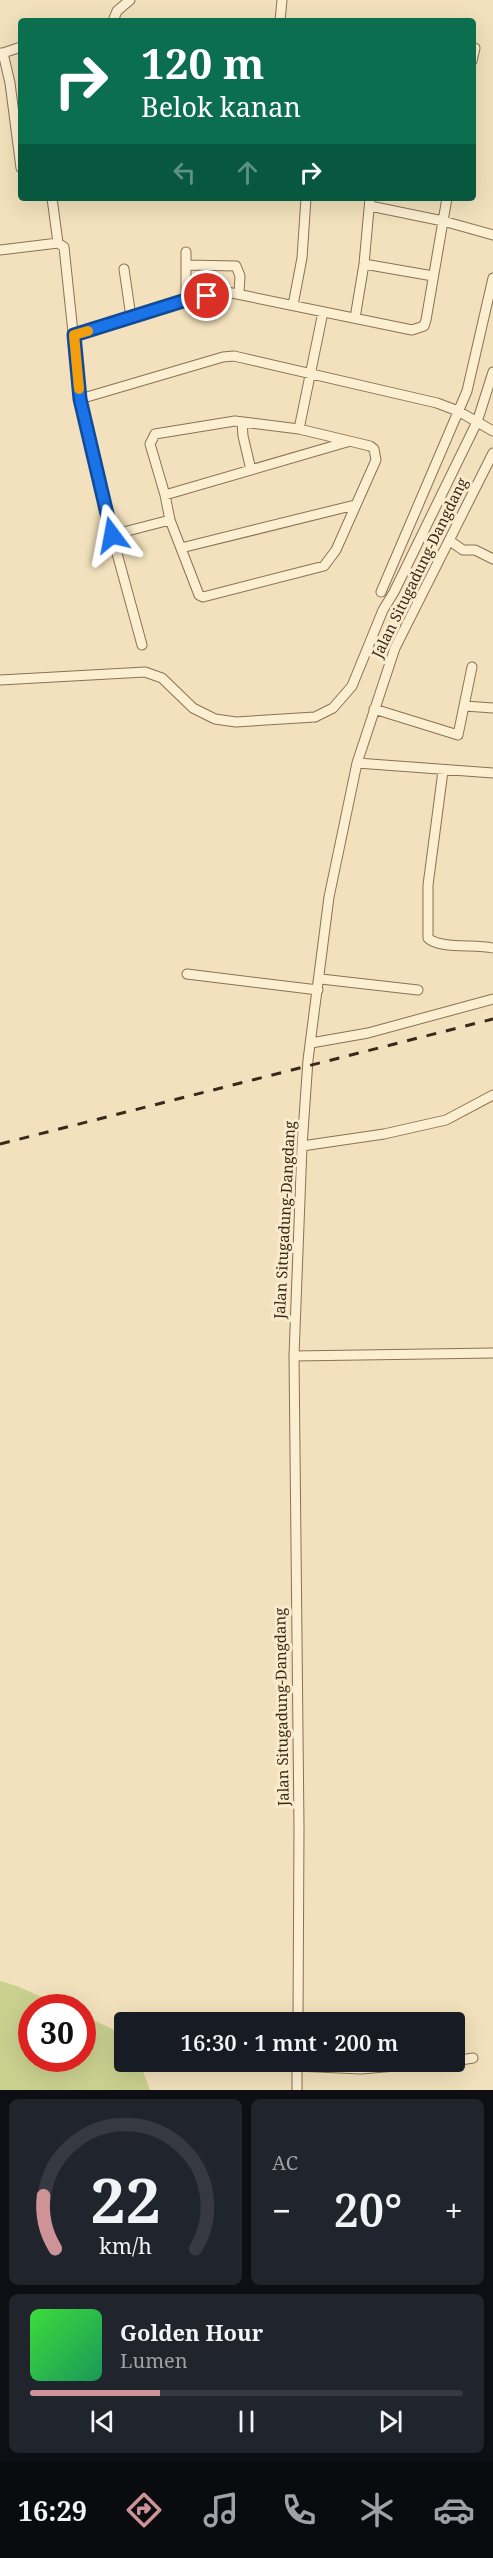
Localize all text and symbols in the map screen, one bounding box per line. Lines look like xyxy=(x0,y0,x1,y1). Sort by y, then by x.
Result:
text: 120 m xyxy=(141,34,265,91)
icon: right xyxy=(42,42,120,120)
text: Belok kanan xyxy=(141,88,301,125)
icon: left xyxy=(168,156,201,189)
icon: ahead xyxy=(231,156,264,189)
icon: right xyxy=(294,156,327,189)
pin xyxy=(181,270,232,321)
icon: arrive xyxy=(190,279,223,312)
street label: Jalan Situgadung-Dangdang xyxy=(366,474,472,662)
position arrow xyxy=(80,503,144,567)
street label: Jalan Situgadung-Dangdang xyxy=(269,1120,299,1321)
street label: Jalan Situgadung-Dangdang xyxy=(269,1608,293,1807)
speed limit sign: 30 xyxy=(18,1994,96,2072)
text: 16:30 · 1 mnt · 200 m xyxy=(181,2027,398,2057)
text: AC xyxy=(272,2149,298,2176)
text: 22 xyxy=(90,2156,161,2241)
text: 20° xyxy=(333,2179,402,2240)
text: − xyxy=(272,2188,291,2233)
text: + xyxy=(445,2188,463,2233)
text: km/h xyxy=(99,2231,152,2260)
text: Golden Hour xyxy=(120,2317,263,2347)
text: Lumen xyxy=(120,2347,188,2374)
icon: previous xyxy=(86,2405,119,2438)
icon: pause xyxy=(230,2405,263,2438)
icon: next xyxy=(374,2405,407,2438)
icon: directions xyxy=(123,2489,165,2531)
icon: music xyxy=(200,2489,242,2531)
icon: phone xyxy=(278,2489,320,2531)
icon: climate xyxy=(356,2489,398,2531)
icon: car xyxy=(433,2489,475,2531)
text: 16:29 xyxy=(18,2492,87,2529)

